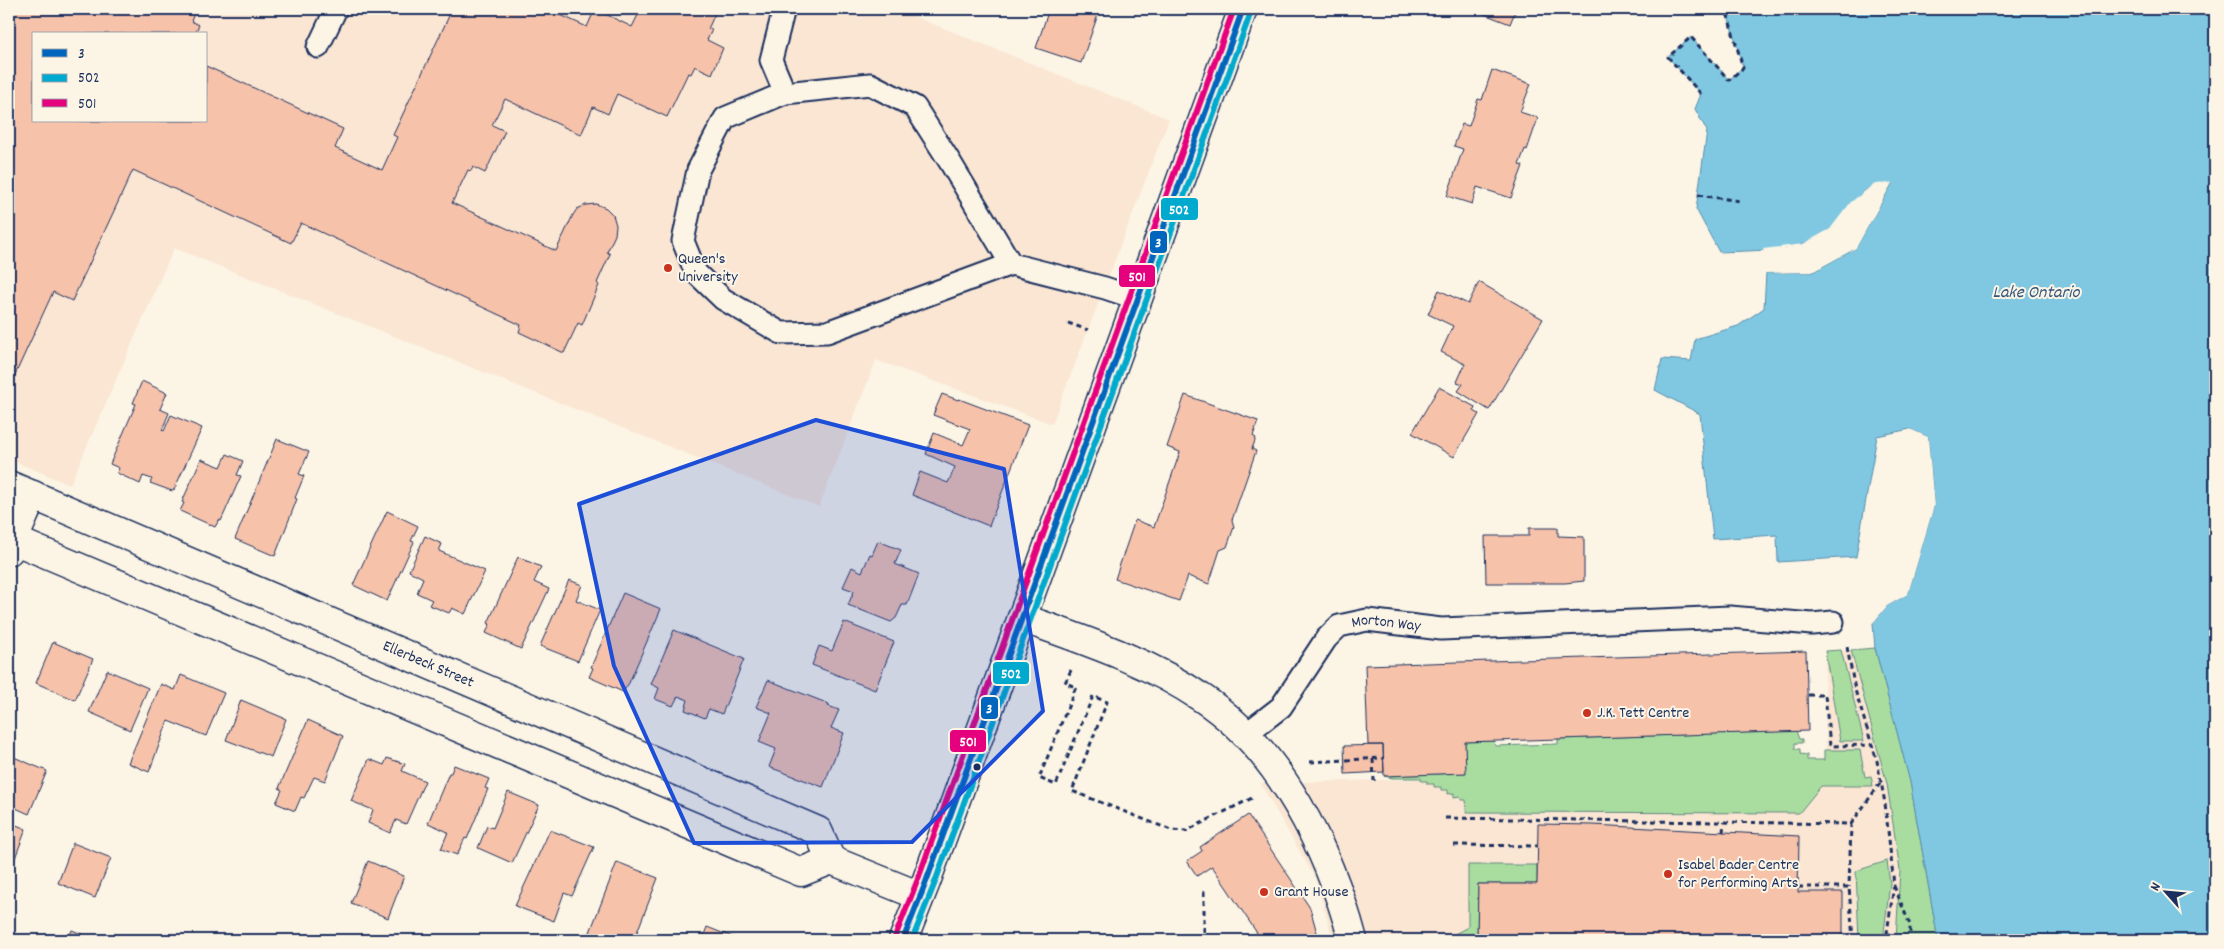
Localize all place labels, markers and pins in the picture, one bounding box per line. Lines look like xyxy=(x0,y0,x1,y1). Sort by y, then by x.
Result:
place label: Queen's University xyxy=(678,248,738,289)
marker: Queen's University xyxy=(662,262,674,274)
place label: J.K. Tett Centre xyxy=(1597,702,1689,725)
marker: J.K. Tett Centre xyxy=(1581,707,1593,719)
unlabelled marker xyxy=(972,762,982,772)
place label: Isabel Bader Centre for Performing Arts xyxy=(1678,854,1799,895)
marker: Isabel Bader Centre for Performing Arts xyxy=(1662,868,1674,880)
place label: Grant House xyxy=(1274,881,1348,904)
marker: Grant House xyxy=(1258,886,1270,898)

